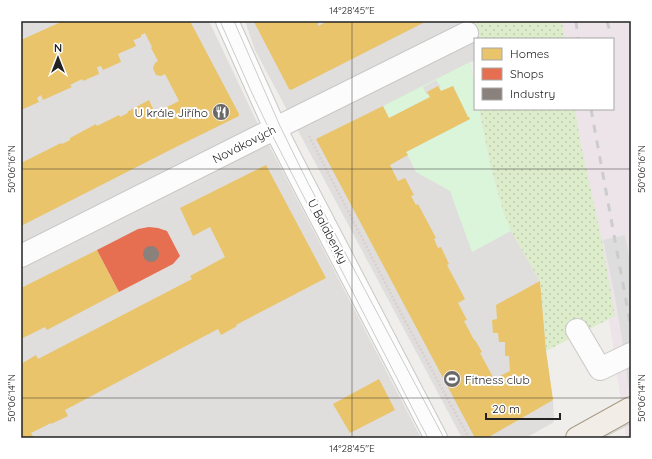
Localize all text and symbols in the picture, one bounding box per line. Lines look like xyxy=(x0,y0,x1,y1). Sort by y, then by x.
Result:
text: 14°28'45"E xyxy=(329,4,375,17)
north arrow xyxy=(38,38,78,78)
legend xyxy=(474,38,614,110)
text: N xyxy=(54,41,62,55)
text: Homes xyxy=(510,46,550,61)
text: Shops xyxy=(510,66,544,81)
text: Industry xyxy=(510,86,555,101)
restaurant icon: U krále Jiřího xyxy=(211,102,231,122)
place label: U krále Jiřího xyxy=(135,105,208,120)
street label: Novákových xyxy=(210,122,278,166)
text: 50°06'16"N xyxy=(5,145,18,193)
text: 50°06'16"N xyxy=(635,145,648,193)
street label: U Balabenky xyxy=(305,196,351,266)
sports icon: Fitness club xyxy=(442,369,462,389)
place label: Fitness club xyxy=(465,372,530,387)
text: 50°06'14"N xyxy=(5,374,18,422)
text: 50°06'14"N xyxy=(635,374,648,422)
scale bar xyxy=(486,395,560,421)
text: 20 m xyxy=(492,401,520,416)
text: 14°28'45"E xyxy=(329,442,375,455)

